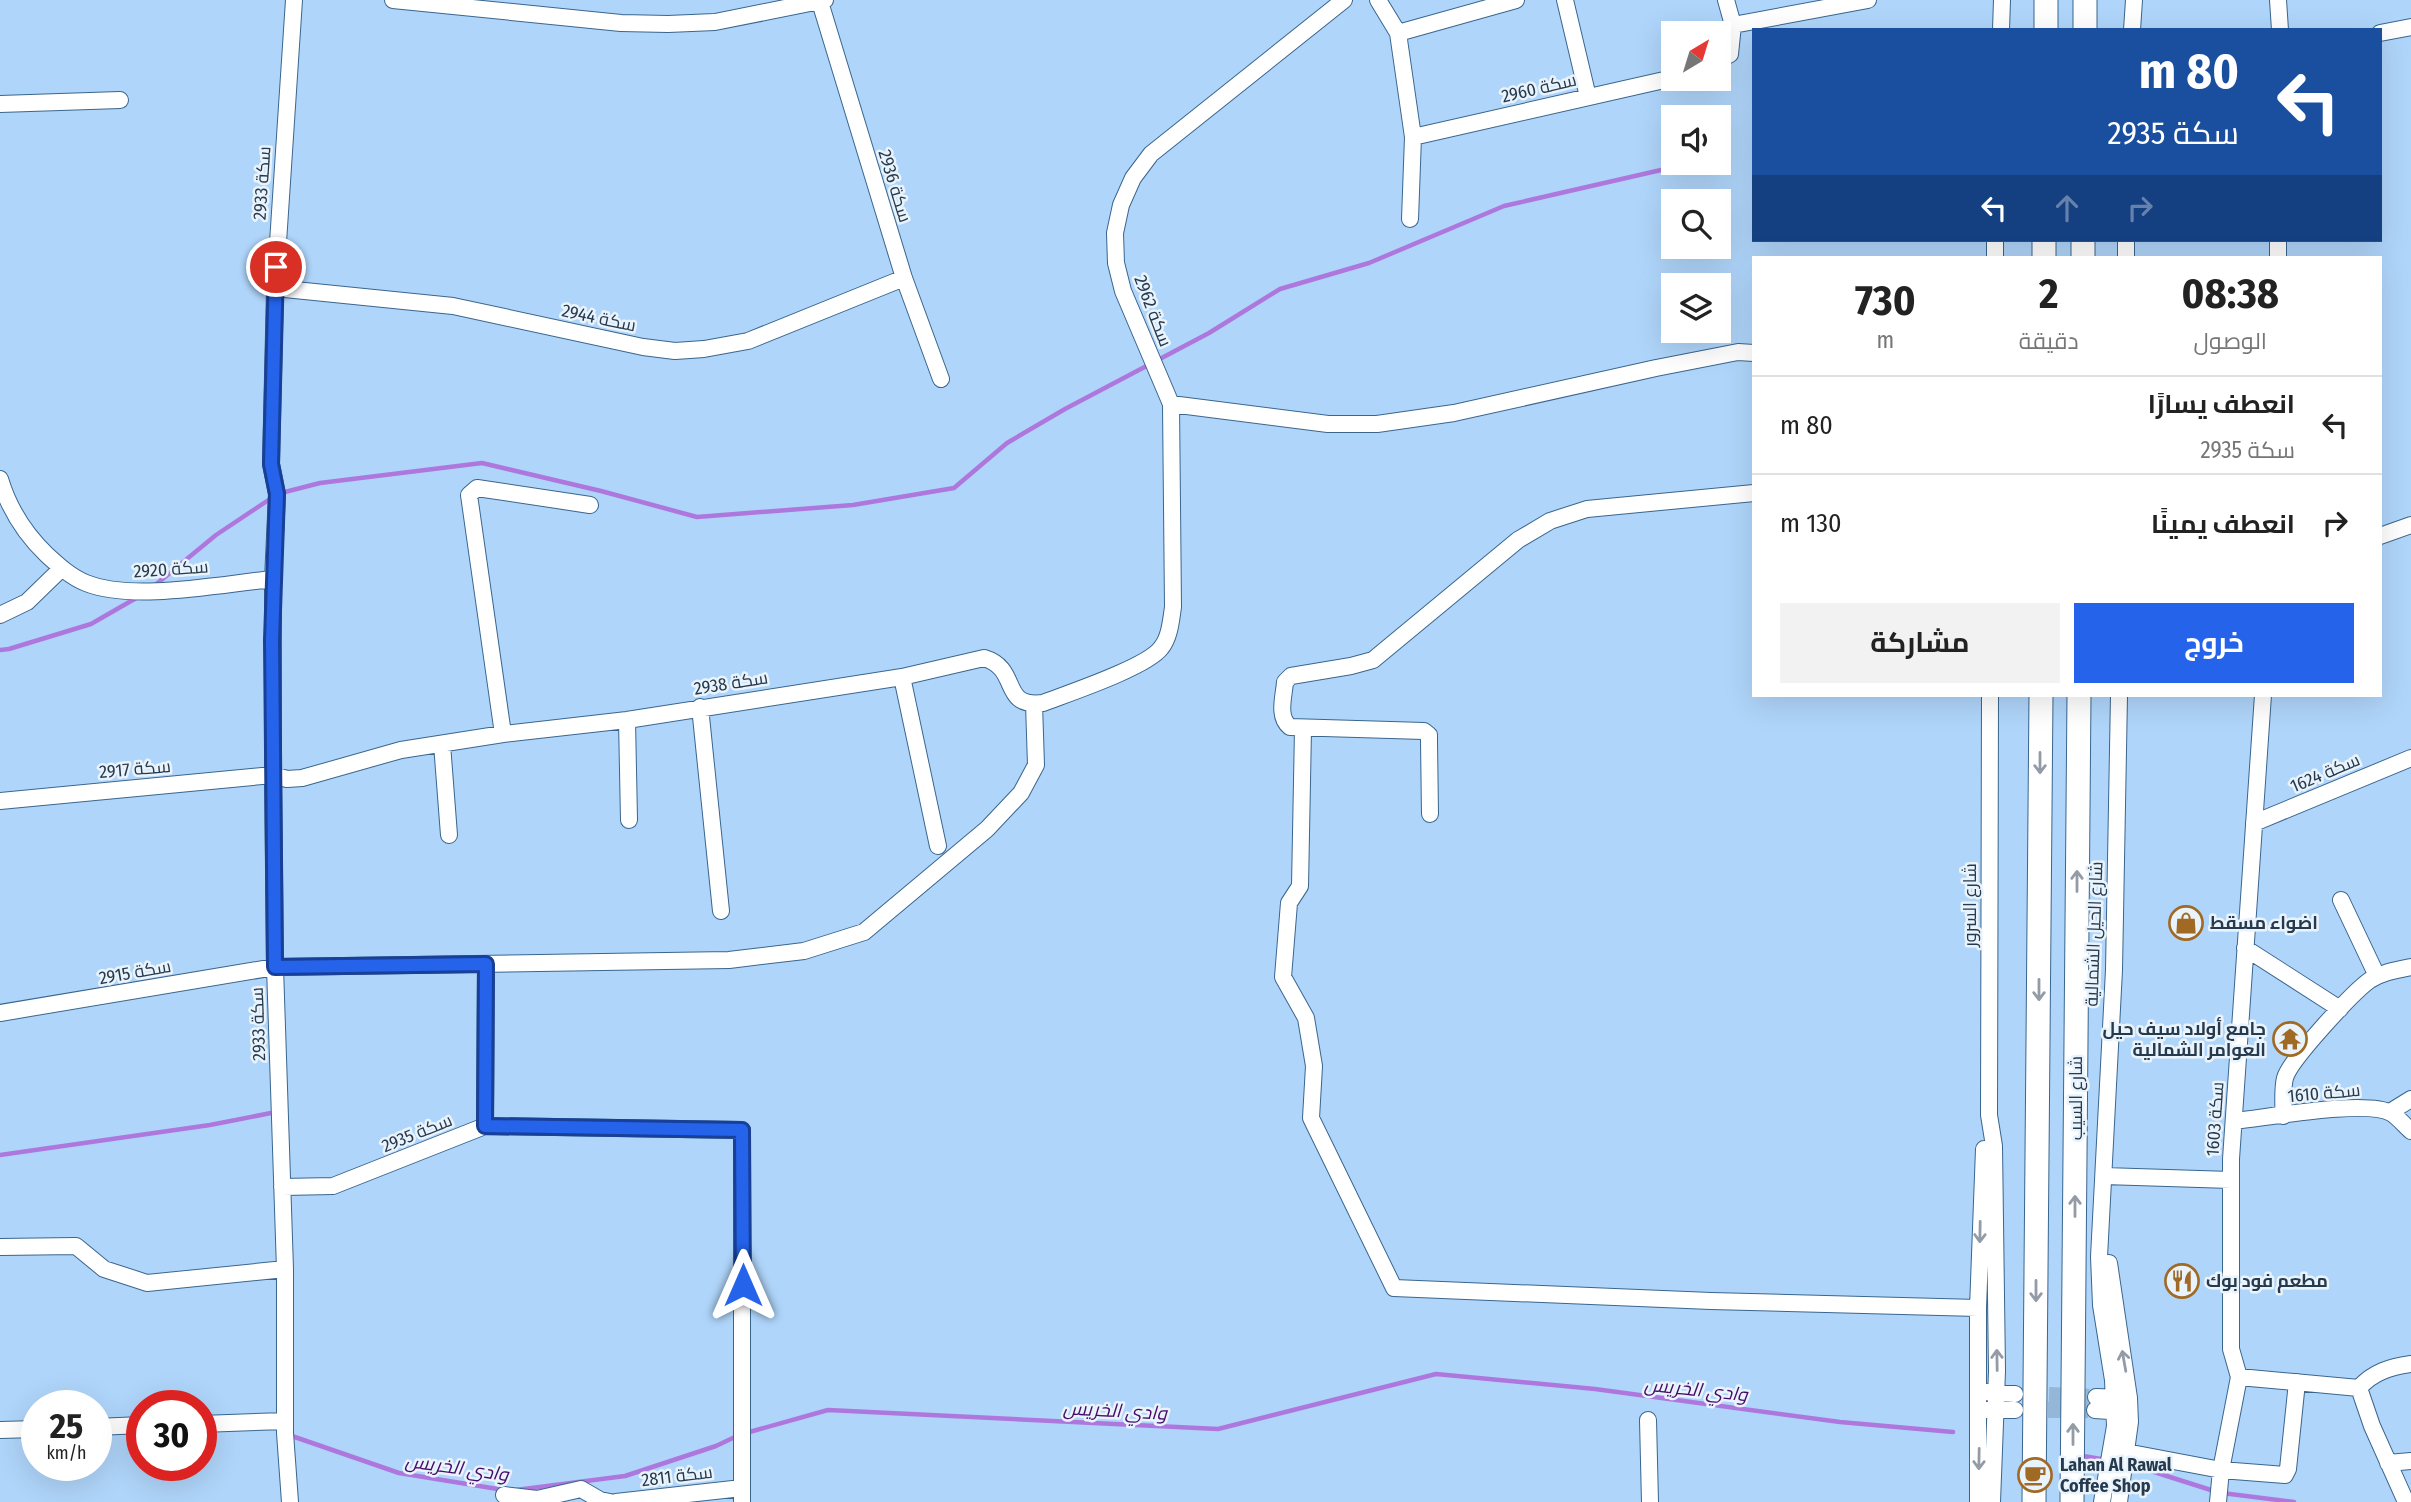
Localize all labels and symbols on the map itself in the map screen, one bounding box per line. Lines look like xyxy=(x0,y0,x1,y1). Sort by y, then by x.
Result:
north arrow xyxy=(1661,21,1731,91)
street label: سكة 2960 xyxy=(1499,69,1579,107)
street label: سكة 2933 xyxy=(248,145,276,221)
street label: سكة 2936 xyxy=(874,147,916,225)
pin xyxy=(246,237,306,297)
street label: سكة 2962 xyxy=(1129,272,1177,350)
street label: سكة 2944 xyxy=(560,299,638,337)
street label: سكة 2920 xyxy=(133,555,209,583)
street label: سكة 2938 xyxy=(692,666,770,700)
street label: سكة 1624 xyxy=(2287,749,2363,797)
one-way arrow xyxy=(2033,751,2047,774)
street label: سكة 2917 xyxy=(98,755,172,783)
street label: شارع الحيل الشمالية xyxy=(2080,861,2109,1007)
street label: شارع السرور xyxy=(1959,863,1982,948)
one-way arrow xyxy=(2071,870,2084,893)
shop icon: اضواء مسقط xyxy=(2167,904,2205,942)
place label: اضواء مسقط xyxy=(2210,912,2318,934)
street label: سكة 2915 xyxy=(97,955,173,989)
one-way arrow xyxy=(2032,979,2045,1002)
street label: سكة 2933 xyxy=(246,987,270,1061)
place label: جامع أولاد سيف حيل العوامر الشمالية xyxy=(2103,1016,2266,1061)
temple icon: جامع أولاد سيف حيل العوامر الشمالية xyxy=(2271,1020,2309,1058)
street label: شارع السيب xyxy=(2065,1056,2088,1140)
street label: سكة 1610 xyxy=(2287,1079,2361,1107)
street label: سكة 1603 xyxy=(2201,1081,2229,1157)
street label: سكة 2935 xyxy=(379,1109,455,1157)
one-way arrow xyxy=(2068,1195,2082,1218)
one-way arrow xyxy=(1974,1220,1987,1243)
position arrow xyxy=(706,1248,780,1322)
restaurant icon: مطعم فود بوك xyxy=(2163,1262,2201,1300)
place label: مطعم فود بوك xyxy=(2206,1270,2328,1293)
one-way arrow xyxy=(2029,1280,2043,1303)
one-way arrow xyxy=(1990,1349,2004,1372)
one-way arrow xyxy=(2117,1350,2130,1373)
water label: وادي الخريس xyxy=(1643,1373,1750,1411)
speed limit sign: 30 xyxy=(126,1390,217,1481)
water label: وادي الخريس xyxy=(1062,1396,1169,1429)
one-way arrow xyxy=(2066,1423,2080,1446)
one-way arrow xyxy=(1972,1448,1986,1471)
water label: وادي الخريس xyxy=(403,1449,512,1490)
place label: Lahan Al Rawal Coffee Shop xyxy=(2060,1454,2172,1497)
cafe icon: Lahan Al Rawal Coffee Shop xyxy=(2016,1456,2054,1494)
street label: سكة 2811 xyxy=(640,1461,714,1491)

